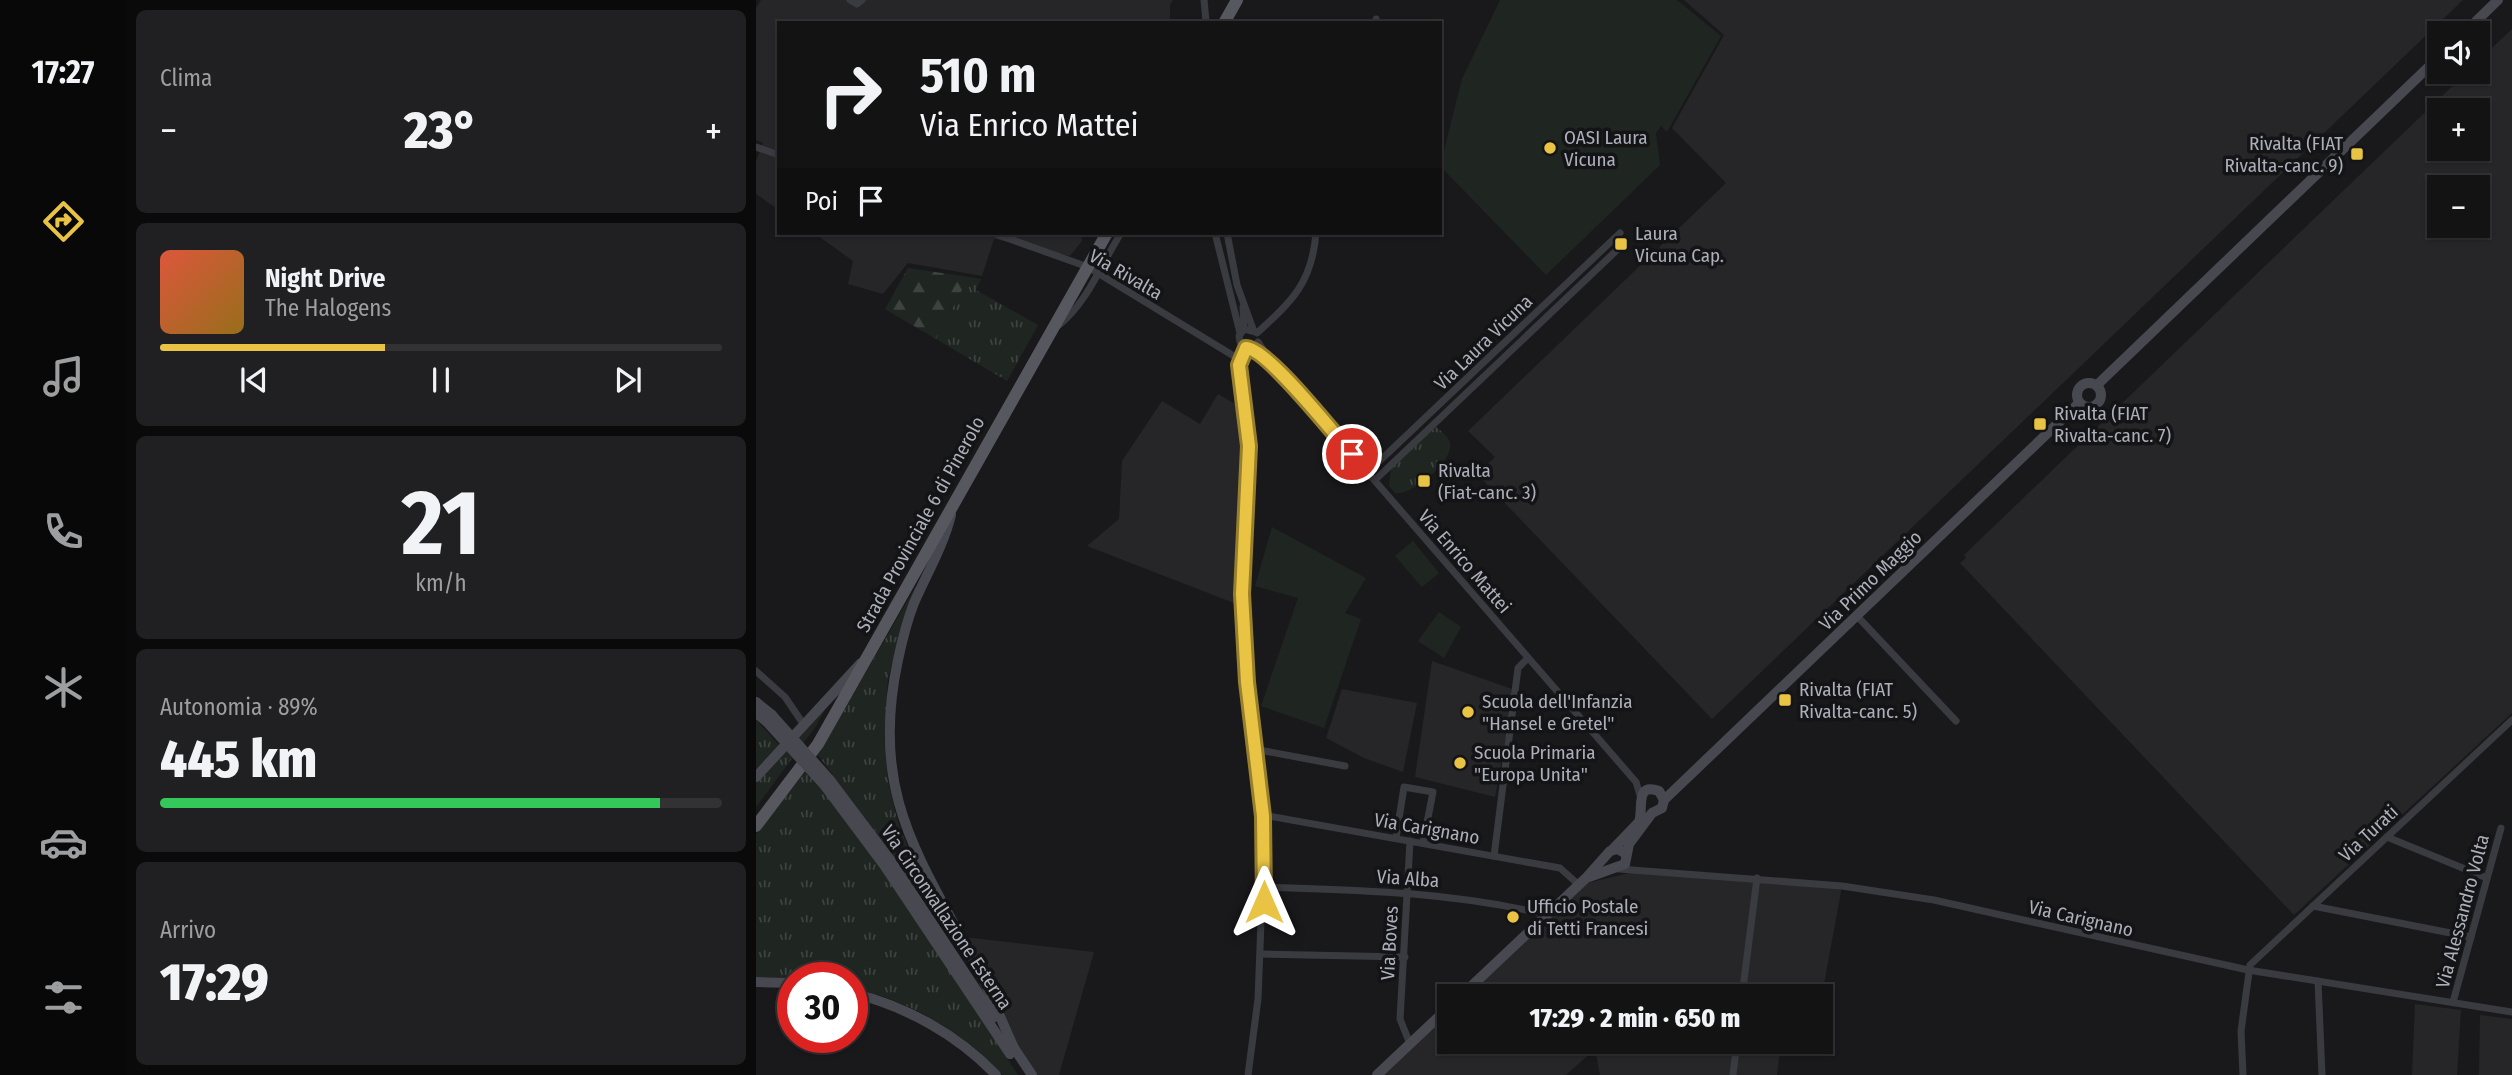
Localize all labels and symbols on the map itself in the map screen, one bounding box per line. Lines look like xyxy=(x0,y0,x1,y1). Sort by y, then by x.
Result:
place label: OASI Laura Vicuna xyxy=(1564,126,1648,171)
place label: Rivalta (FIAT Rivalta-canc. 9) xyxy=(2224,132,2343,177)
marker: OASI Laura Vicuna xyxy=(1542,140,1558,156)
marker: Rivalta (FIAT Rivalta-canc. 9) xyxy=(2349,146,2365,162)
place label: Laura Vicuna Cap. xyxy=(1635,222,1724,267)
marker: Laura Vicuna Cap. xyxy=(1613,236,1629,252)
street label: Via Rivalta xyxy=(1085,244,1167,305)
street label: Via Laura Vicuna xyxy=(1430,290,1537,395)
place label: Rivalta (FIAT Rivalta-canc. 7) xyxy=(2054,402,2171,447)
street label: Strada Provinciale 6 di Pinerolo xyxy=(851,412,989,636)
marker: Rivalta (FIAT Rivalta-canc. 7) xyxy=(2032,416,2048,432)
pin xyxy=(1322,424,1382,484)
place label: Rivalta (Fiat-canc. 3) xyxy=(1438,459,1536,504)
marker: Rivalta (Fiat-canc. 3) xyxy=(1416,473,1432,489)
street label: Via Enrico Mattei xyxy=(1413,505,1516,618)
street label: Via Primo Maggio xyxy=(1814,526,1926,635)
place label: Rivalta (FIAT Rivalta-canc. 5) xyxy=(1799,678,1917,723)
place label: Scuola dell'Infanzia "Hansel e Gretel" xyxy=(1482,690,1633,735)
marker: Rivalta (FIAT Rivalta-canc. 5) xyxy=(1777,692,1793,708)
marker: Scuola dell'Infanzia "Hansel e Gretel" xyxy=(1460,704,1476,720)
place label: Scuola Primaria "Europa Unita" xyxy=(1474,741,1596,786)
marker: Scuola Primaria "Europa Unita" xyxy=(1452,755,1468,771)
street label: Via Turati xyxy=(2334,800,2403,867)
street label: Via Carignano xyxy=(1372,808,1481,849)
street label: Via Circonvallazione Esterna xyxy=(876,821,1017,1014)
street label: Via Alessandro Volta xyxy=(2431,832,2494,990)
position arrow xyxy=(1227,865,1301,939)
street label: Via Alba xyxy=(1376,865,1440,892)
place label: Ufficio Postale di Tetti Francesi xyxy=(1527,895,1648,940)
street label: Via Carignano xyxy=(2026,895,2135,942)
street label: Via Boves xyxy=(1376,905,1403,981)
marker: Ufficio Postale di Tetti Francesi xyxy=(1505,909,1521,925)
speed limit sign: 30 xyxy=(777,962,868,1053)

